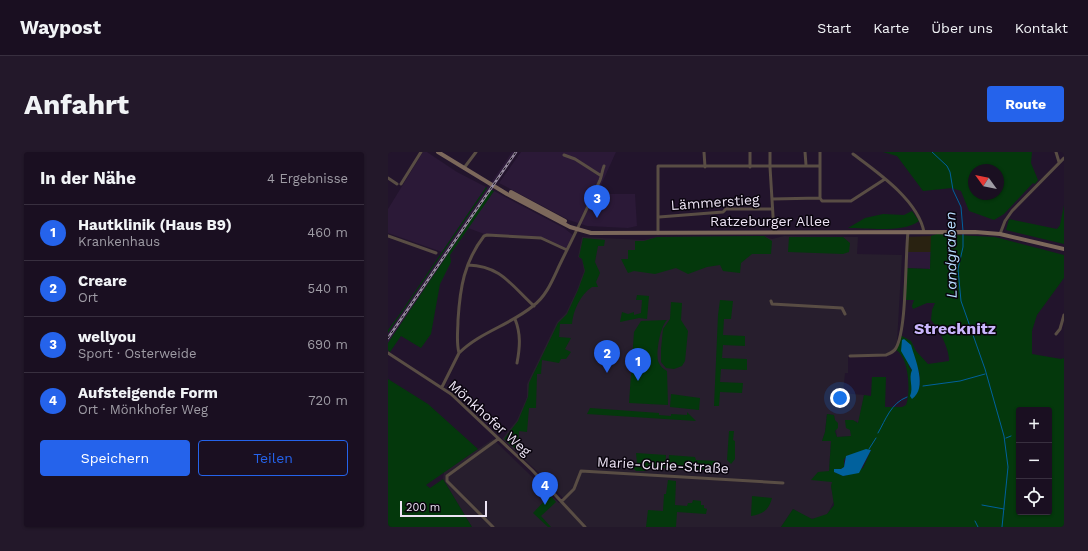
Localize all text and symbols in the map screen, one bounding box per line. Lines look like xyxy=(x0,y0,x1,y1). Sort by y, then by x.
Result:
text: Waypost xyxy=(20,16,101,39)
text: Start xyxy=(817,20,851,36)
text: Karte xyxy=(873,20,909,36)
text: Über uns xyxy=(931,20,993,36)
text: Kontakt xyxy=(1015,20,1068,36)
button: Route xyxy=(987,86,1064,122)
text: Anfahrt xyxy=(24,88,129,121)
north arrow xyxy=(968,164,1004,200)
text: In der Nähe xyxy=(40,168,136,188)
text: 4 Ergebnisse xyxy=(267,171,348,186)
pin: 3 xyxy=(584,185,610,218)
street label: Lämmerstieg xyxy=(670,191,760,213)
water label: Landgraben xyxy=(941,211,961,299)
street label: Ratzeburger Allee xyxy=(710,213,830,229)
text: Hautklinik (Haus B9) xyxy=(78,216,232,234)
text: 1 xyxy=(50,225,56,240)
text: 460 m xyxy=(307,225,348,240)
text: Krankenhaus xyxy=(78,234,160,249)
text: Creare xyxy=(78,272,127,290)
text: 2 xyxy=(49,281,57,296)
text: 540 m xyxy=(308,281,348,296)
text: Ort xyxy=(78,290,98,305)
district label: Strecknitz xyxy=(914,319,996,338)
text: wellyou xyxy=(78,328,136,346)
text: 3 xyxy=(49,337,57,352)
text: 690 m xyxy=(307,337,348,352)
pin: 2 xyxy=(594,340,620,373)
text: Sport · Osterweide xyxy=(78,346,196,361)
pin: 1 xyxy=(625,348,651,381)
street label: Mönkhofer Weg xyxy=(445,377,535,460)
text: Aufsteigende Form xyxy=(78,384,218,402)
your location xyxy=(830,388,850,408)
text: 4 xyxy=(49,393,57,408)
text: 720 m xyxy=(308,393,348,408)
text: Ort · Mönkhofer Weg xyxy=(78,402,208,417)
map controls xyxy=(1016,407,1052,515)
button: + xyxy=(1016,407,1052,443)
button: Speichern xyxy=(40,440,190,476)
button: Teilen xyxy=(198,440,348,476)
button: − xyxy=(1016,443,1052,479)
street label: Marie-Curie-Straße xyxy=(597,454,729,476)
pin: 4 xyxy=(532,472,558,505)
button: locate xyxy=(1016,479,1052,515)
scale bar xyxy=(400,499,487,518)
text: 200 m xyxy=(406,501,440,514)

